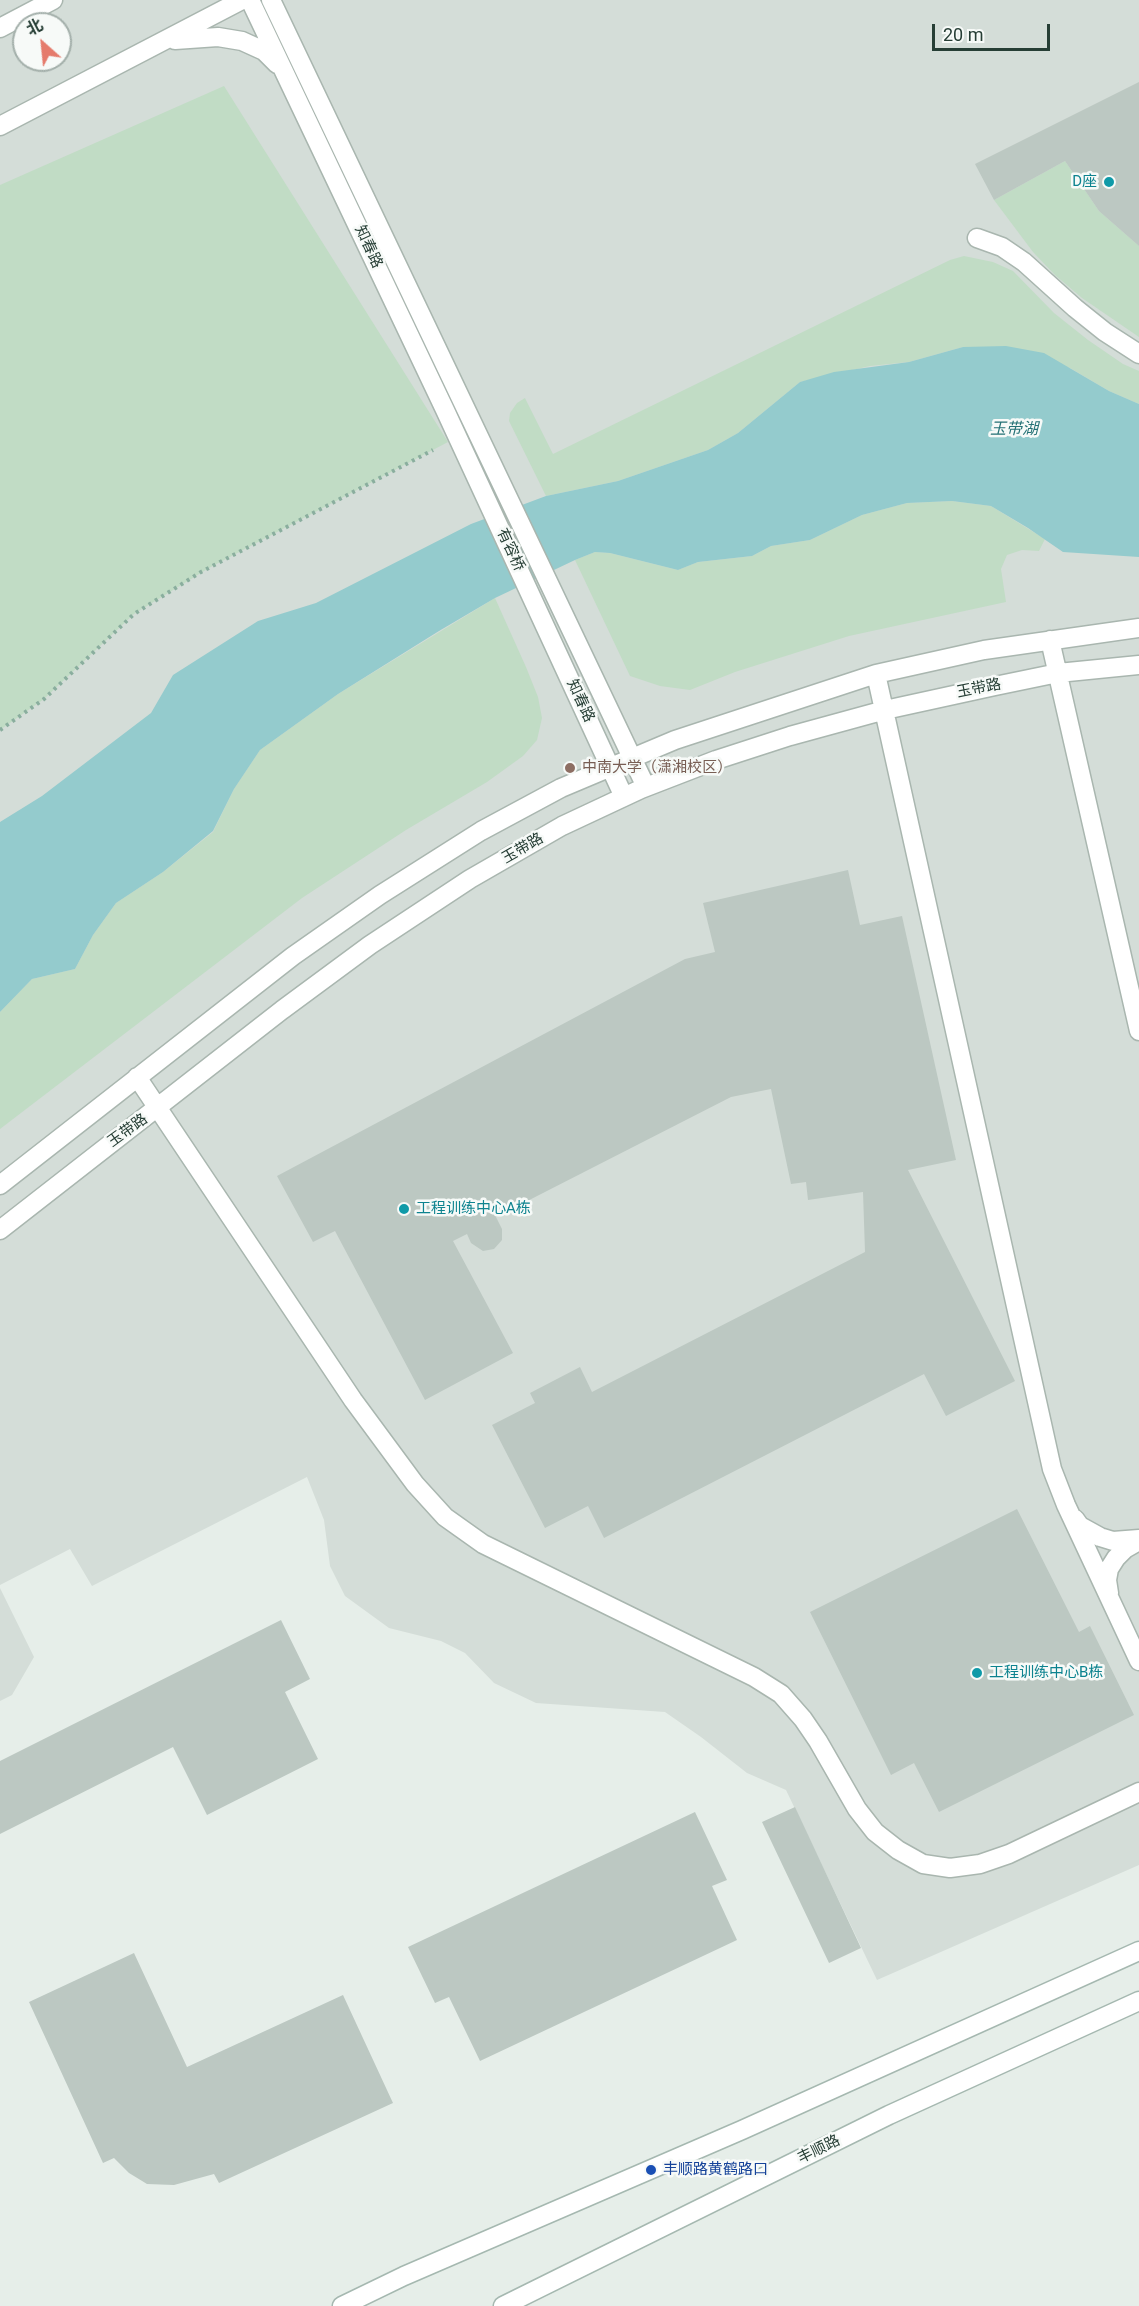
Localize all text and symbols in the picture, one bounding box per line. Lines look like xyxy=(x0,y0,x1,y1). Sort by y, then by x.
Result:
north arrow xyxy=(12,12,72,72)
scale bar xyxy=(935,12,1054,50)
text: 北 xyxy=(23,15,46,39)
text: 20 m xyxy=(943,24,983,45)
place label: D座 xyxy=(1072,173,1097,191)
marker: D座 xyxy=(1102,175,1116,189)
street label: 知春路 xyxy=(350,223,386,271)
water label: 玉带湖 xyxy=(990,420,1038,440)
street label: 有容桥 xyxy=(492,526,528,574)
street label: 玉带路 xyxy=(955,676,1003,702)
street label: 知春路 xyxy=(562,677,598,725)
place label: 中南大学（潇湘校区） xyxy=(582,759,732,777)
marker: 中南大学（潇湘校区） xyxy=(563,761,577,775)
street label: 玉带路 xyxy=(499,830,547,868)
street label: 玉带路 xyxy=(105,1110,151,1152)
place label: 工程训练中心A栋 xyxy=(416,1200,531,1218)
marker: 工程训练中心A栋 xyxy=(397,1202,411,1216)
place label: 工程训练中心B栋 xyxy=(989,1664,1103,1682)
marker: 工程训练中心B栋 xyxy=(970,1666,984,1680)
street label: 丰顺路 xyxy=(795,2132,843,2168)
place label: 丰顺路黄鹤路口 xyxy=(663,2161,768,2179)
marker: 丰顺路黄鹤路口 xyxy=(644,2163,658,2177)

